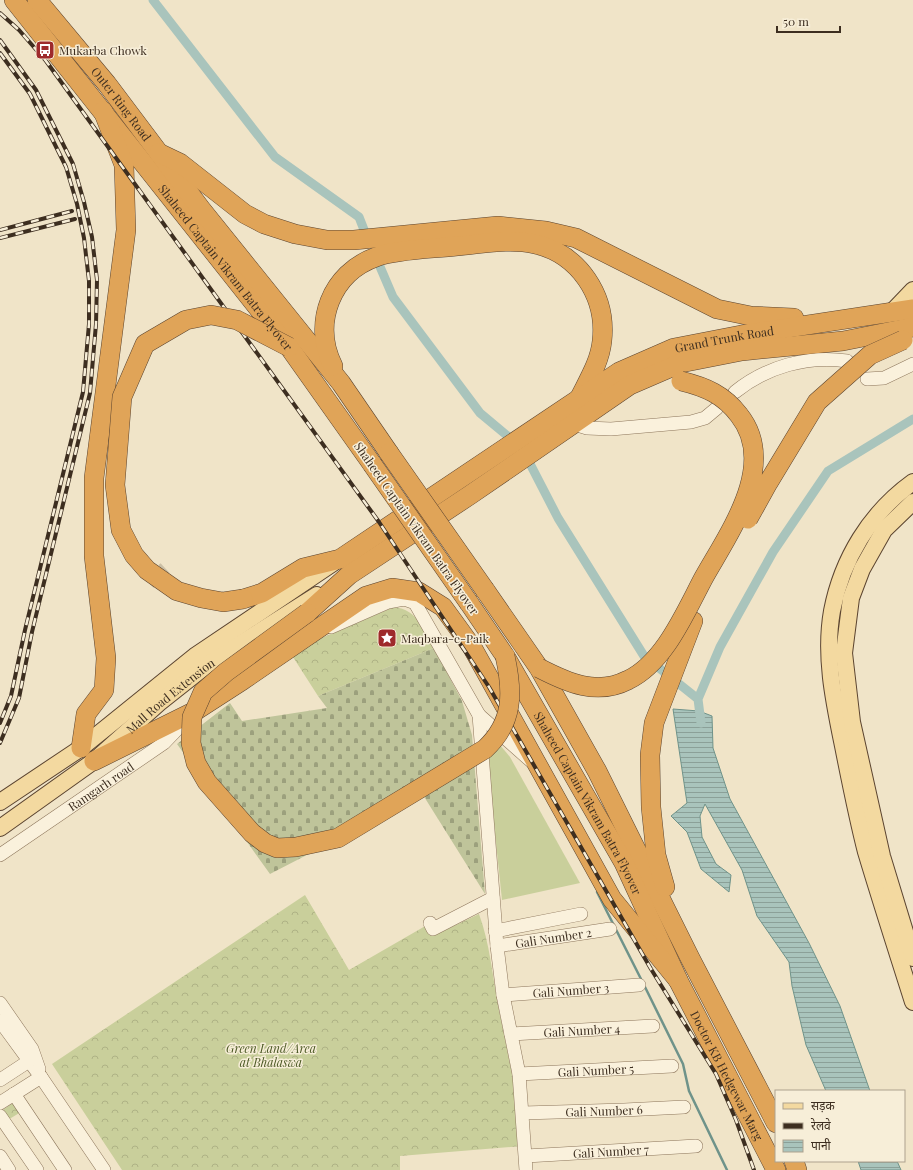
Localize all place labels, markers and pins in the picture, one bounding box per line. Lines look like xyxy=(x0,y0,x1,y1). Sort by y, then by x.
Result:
bus stop icon: Mukarba Chowk xyxy=(34,39,56,61)
place label: Mukarba Chowk xyxy=(59,42,147,58)
place icon: Maqbara-e-Paik xyxy=(376,627,398,649)
place label: Maqbara-e-Paik xyxy=(401,630,489,646)

